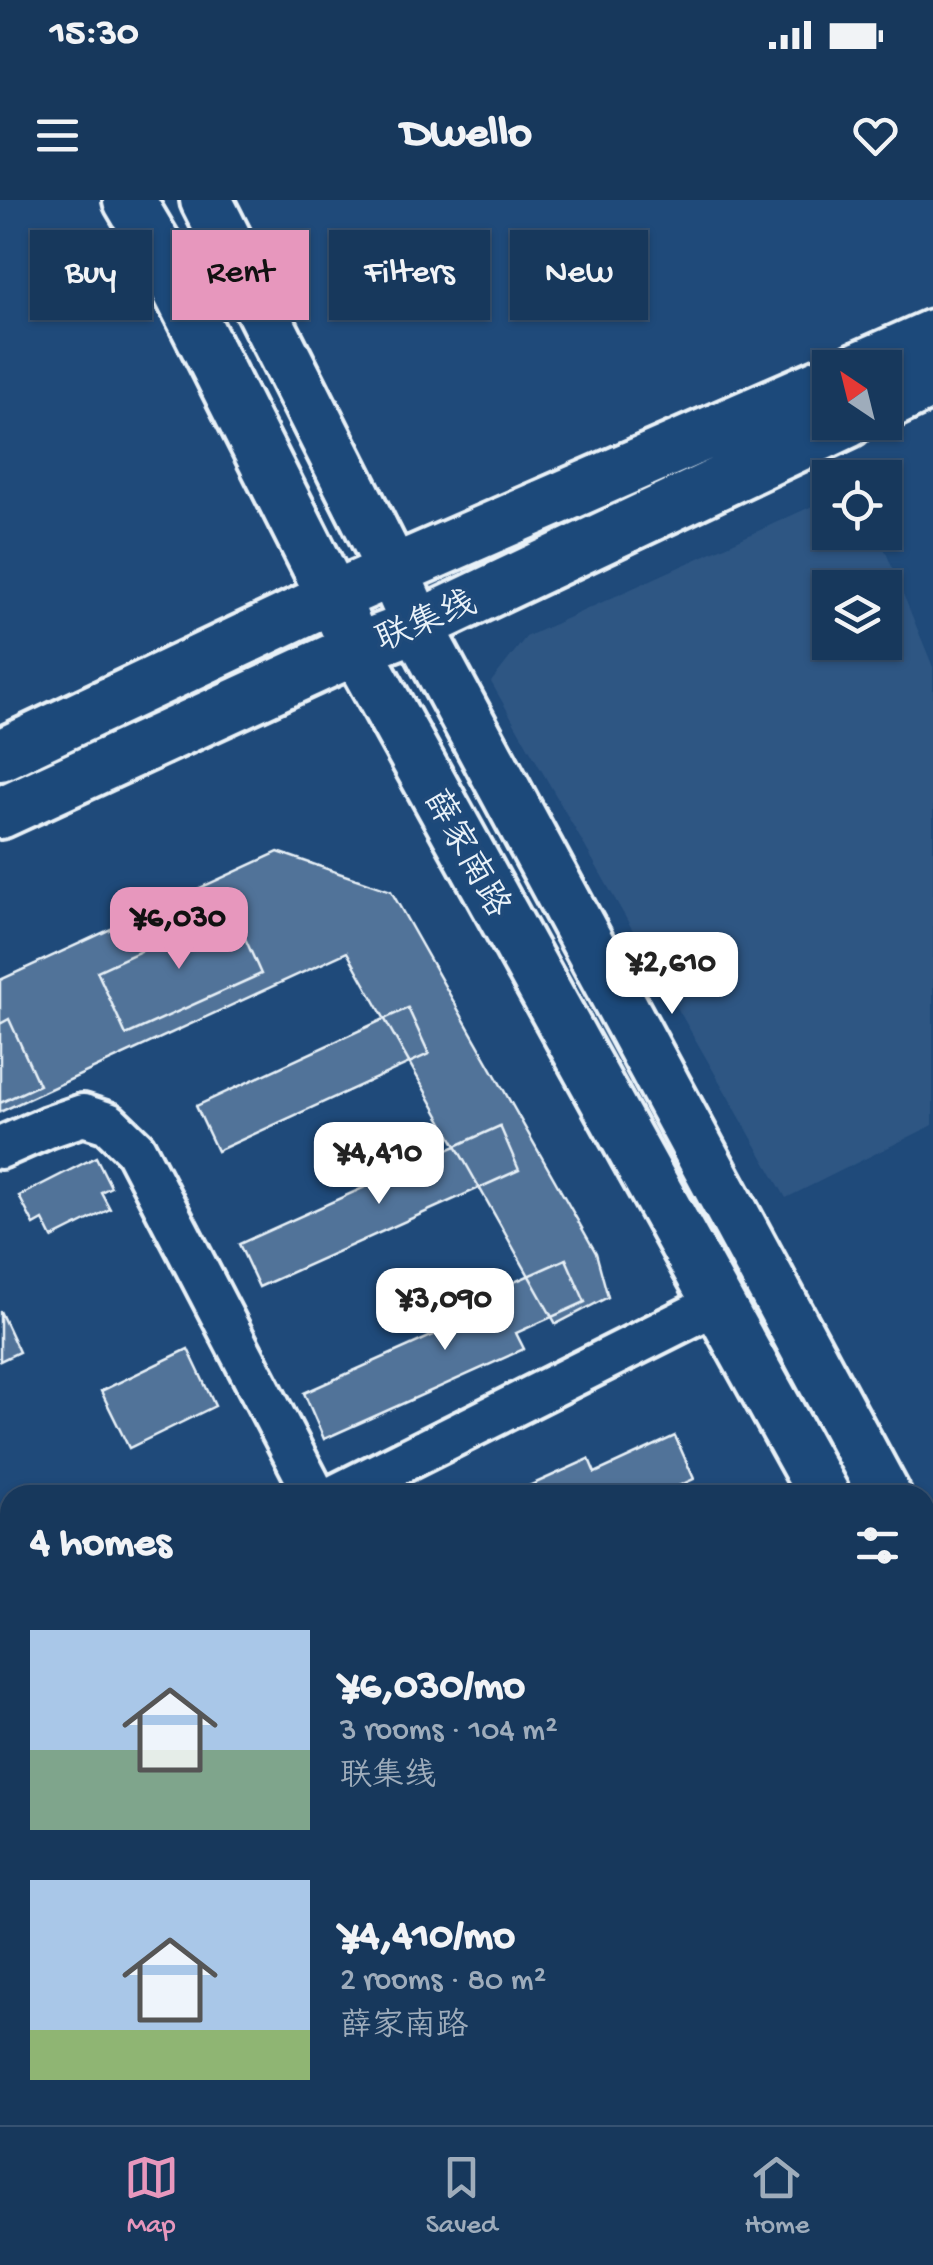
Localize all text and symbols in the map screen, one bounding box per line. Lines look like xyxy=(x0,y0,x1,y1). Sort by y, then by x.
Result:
text: 15:30 xyxy=(50,13,139,57)
icon: menu xyxy=(30,108,85,163)
icon: heart xyxy=(848,108,903,163)
text: Dwello xyxy=(401,109,532,162)
chip: Buy xyxy=(30,230,152,320)
chip: Rent xyxy=(172,230,309,320)
chip: Filters xyxy=(329,230,490,320)
chip: New xyxy=(510,230,648,320)
north arrow xyxy=(812,350,902,440)
map controls xyxy=(812,350,902,660)
button: locate xyxy=(812,460,902,550)
button: layers xyxy=(812,570,902,660)
street label: 联集线 xyxy=(370,583,483,663)
street label: 薛家南路 xyxy=(412,783,518,926)
pin: ¥6,030 xyxy=(98,887,260,972)
text: ¥6,030 xyxy=(132,900,226,938)
pin: ¥2,610 xyxy=(591,932,753,1017)
text: ¥2,610 xyxy=(628,945,716,983)
pin: ¥4,410 xyxy=(298,1122,460,1207)
text: ¥4,410 xyxy=(336,1135,422,1173)
pin: ¥3,090 xyxy=(364,1268,526,1353)
text: ¥3,090 xyxy=(398,1281,492,1319)
icon: filters xyxy=(850,1518,905,1573)
text: 4 homes xyxy=(30,1521,171,1570)
text: ¥6,030/mo xyxy=(340,1664,525,1713)
icon: home xyxy=(110,1670,230,1790)
text: 3 rooms · 104 m² xyxy=(340,1713,558,1751)
text: 联集线 xyxy=(340,1759,436,1797)
text: ¥4,410/mo xyxy=(340,1914,515,1963)
icon: home xyxy=(110,1920,230,2040)
text: 2 rooms · 80 m² xyxy=(340,1963,546,2001)
text: 薛家南路 xyxy=(340,2009,468,2047)
tab: Map xyxy=(124,2150,179,2243)
tab: Saved xyxy=(426,2150,497,2243)
tab: Home xyxy=(745,2150,809,2243)

